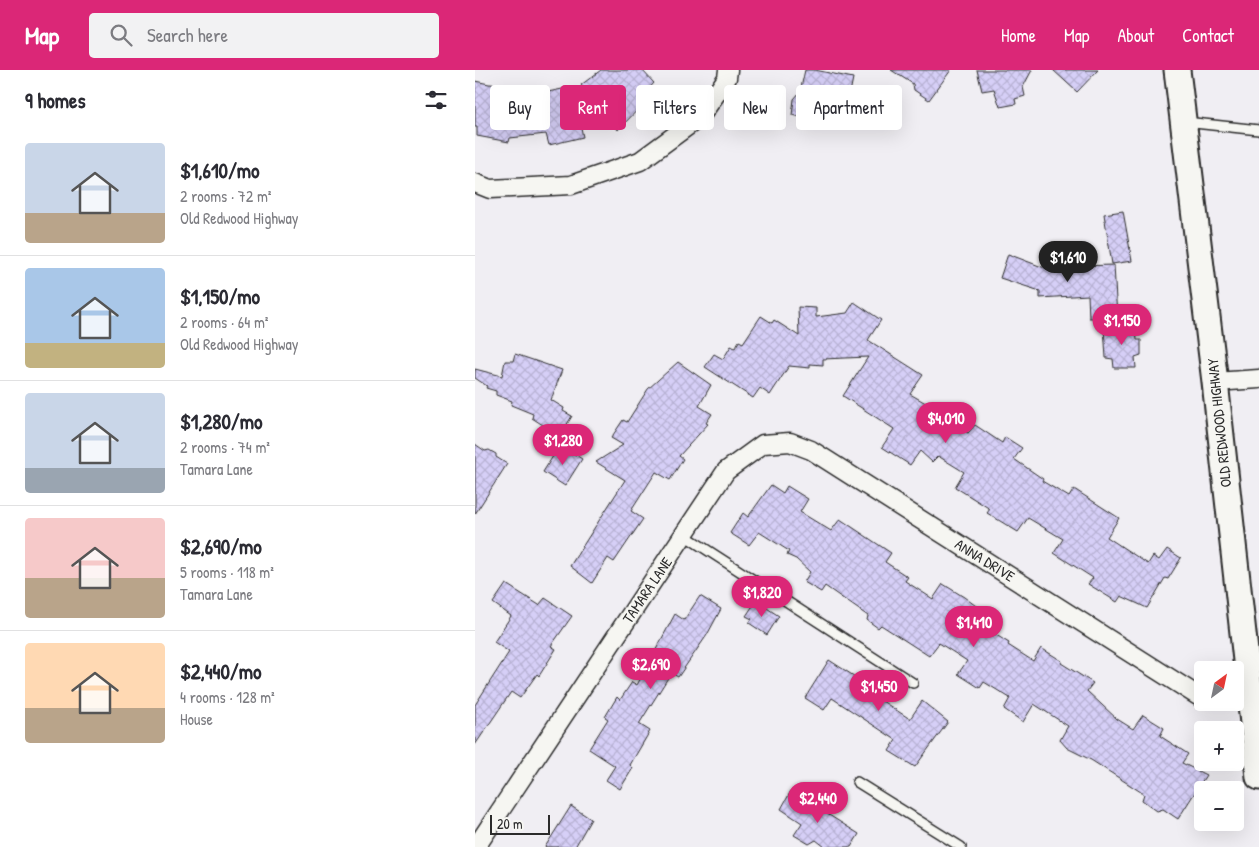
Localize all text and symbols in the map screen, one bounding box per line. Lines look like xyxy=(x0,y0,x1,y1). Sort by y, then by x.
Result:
search box xyxy=(89,13,439,58)
text: Map xyxy=(25,19,59,51)
icon: search xyxy=(107,21,135,49)
text: Search here xyxy=(147,22,228,48)
text: Home xyxy=(1001,23,1036,48)
text: Map xyxy=(1064,23,1089,48)
text: About xyxy=(1117,23,1154,48)
text: Contact xyxy=(1182,23,1234,48)
chip: Buy xyxy=(490,85,550,130)
chip: Rent xyxy=(560,85,626,130)
chip: Filters xyxy=(636,85,714,130)
chip: New xyxy=(724,85,786,130)
chip: Apartment xyxy=(796,85,902,130)
text: 9 homes xyxy=(25,86,86,115)
icon: filters xyxy=(422,86,450,114)
text: $1,610/mo xyxy=(180,156,260,185)
icon: home xyxy=(65,163,125,223)
text: 2 rooms · 72 m² xyxy=(180,185,271,207)
text: Old Redwood Highway xyxy=(180,207,299,229)
pin: $1,610 xyxy=(1027,240,1109,283)
text: $1,610 xyxy=(1050,246,1086,268)
text: $1,150/mo xyxy=(180,282,260,311)
icon: home xyxy=(65,288,125,348)
pin: $1,150 xyxy=(1081,304,1163,346)
text: $1,150 xyxy=(1104,309,1140,331)
text: 2 rooms · 64 m² xyxy=(180,311,268,333)
text: Old Redwood Highway xyxy=(180,333,299,355)
street label: OLD REDWOOD HIGHWAY xyxy=(1202,357,1236,489)
pin: $4,010 xyxy=(905,402,987,444)
text: $1,280/mo xyxy=(180,407,262,436)
text: $4,010 xyxy=(927,407,965,429)
icon: home xyxy=(65,413,125,473)
pin: $1,280 xyxy=(522,424,604,466)
text: $1,280 xyxy=(544,429,582,451)
text: 2 rooms · 74 m² xyxy=(180,436,270,458)
text: Tamara Lane xyxy=(180,458,253,480)
text: $2,690/mo xyxy=(180,532,262,561)
street label: ANNA DRIVE xyxy=(951,533,1019,587)
icon: home xyxy=(65,538,125,598)
street label: TAMARA LANE xyxy=(617,552,677,627)
text: 5 rooms · 118 m² xyxy=(180,561,274,583)
pin: $1,820 xyxy=(721,576,803,618)
text: $1,820 xyxy=(743,581,781,603)
text: Tamara Lane xyxy=(180,583,253,605)
pin: $1,410 xyxy=(933,606,1015,648)
text: $1,410 xyxy=(956,611,992,633)
pin: $2,690 xyxy=(610,648,692,690)
text: $2,690 xyxy=(632,653,670,675)
text: $2,440/mo xyxy=(180,657,262,686)
north arrow xyxy=(1194,661,1244,711)
map controls xyxy=(1194,661,1244,831)
icon: home xyxy=(65,663,125,723)
pin: $1,450 xyxy=(838,670,920,712)
text: $1,450 xyxy=(860,675,898,697)
text: 4 rooms · 128 m² xyxy=(180,686,275,708)
text: House xyxy=(180,708,213,730)
button: + xyxy=(1194,721,1244,771)
button: − xyxy=(1194,781,1244,831)
pin: $2,440 xyxy=(777,782,859,824)
text: $2,440 xyxy=(799,787,837,809)
scale bar xyxy=(490,812,550,835)
text: 20 m xyxy=(497,814,523,833)

